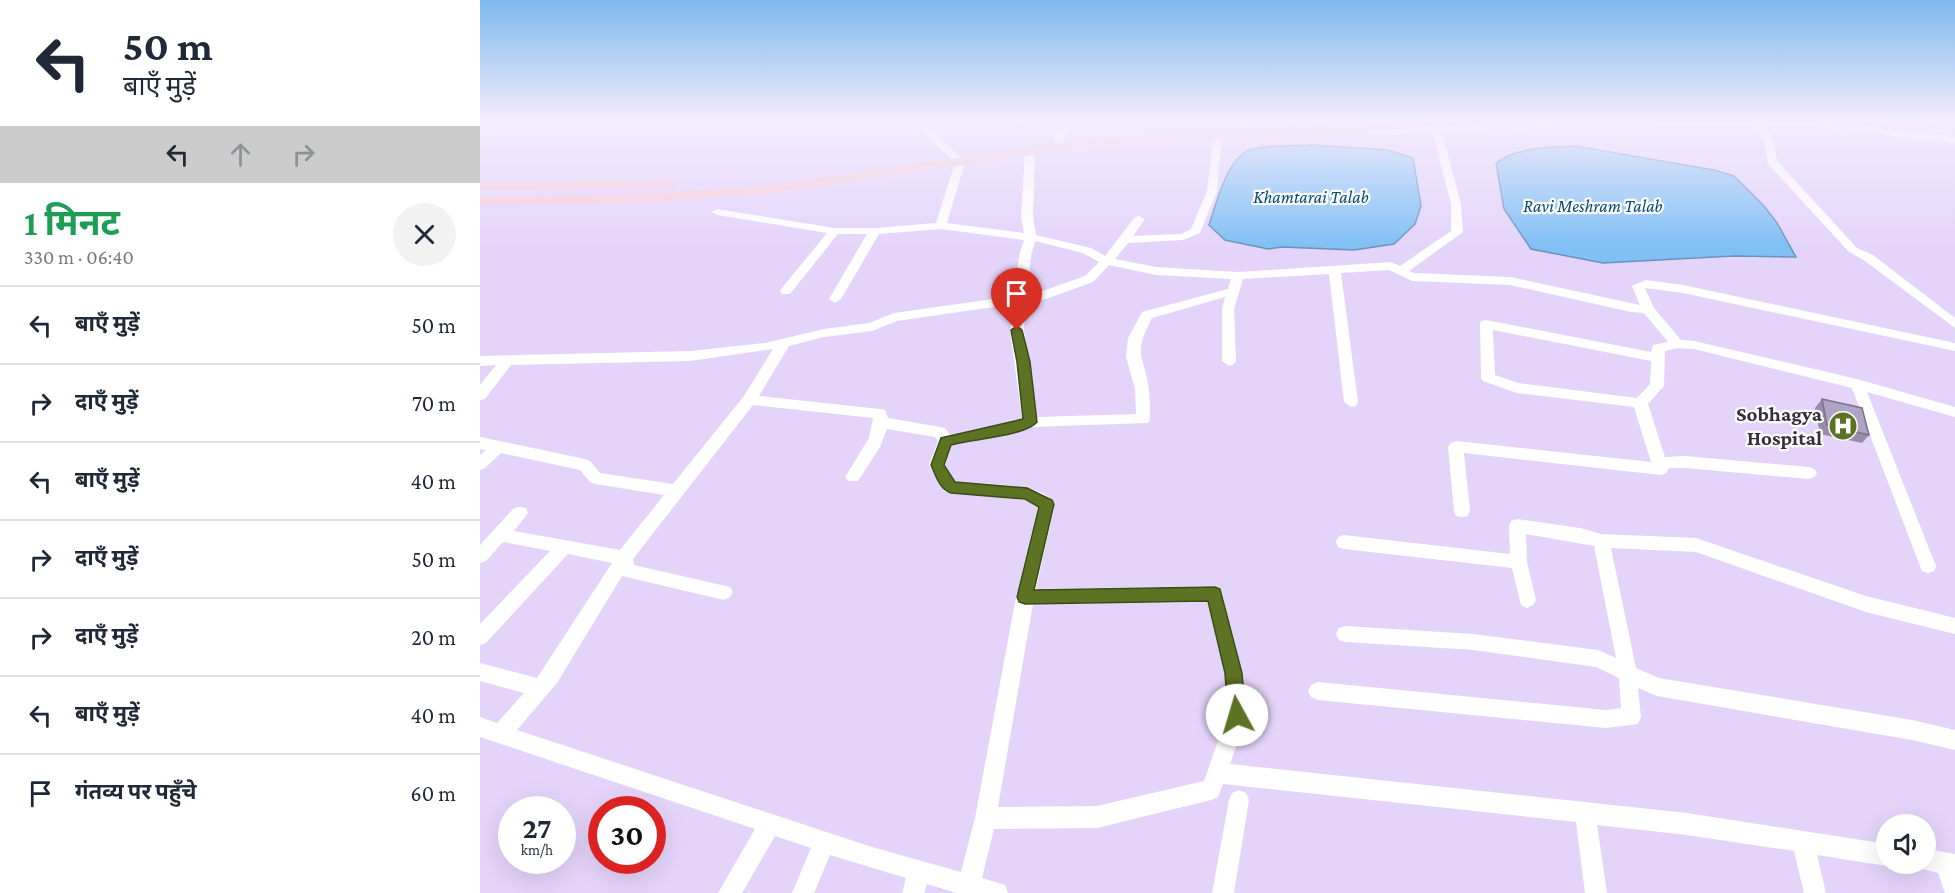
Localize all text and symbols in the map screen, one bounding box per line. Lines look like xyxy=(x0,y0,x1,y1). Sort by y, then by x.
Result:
text: 50 m xyxy=(123,22,213,69)
icon: left xyxy=(24,24,102,102)
text: बाएँ मुड़ें xyxy=(123,71,196,101)
icon: left xyxy=(161,138,194,171)
icon: ahead xyxy=(224,138,257,171)
icon: right xyxy=(287,138,320,171)
water label: Khamtarai Talab xyxy=(1253,187,1369,207)
water label: Ravi Meshram Talab xyxy=(1523,196,1663,216)
text: 1 मिनट xyxy=(24,203,120,243)
button: close xyxy=(393,203,456,266)
text: 330 m · 06:40 xyxy=(24,246,134,268)
pin xyxy=(991,268,1042,330)
icon: arrive xyxy=(1000,277,1033,310)
icon: left xyxy=(24,309,57,342)
text: बाएँ मुड़ें xyxy=(75,311,140,336)
text: 50 m xyxy=(411,313,456,338)
icon: right xyxy=(24,387,57,420)
text: दाएँ मुड़ें xyxy=(75,389,138,414)
text: 70 m xyxy=(412,391,456,416)
place label: Sobhagya Hospital xyxy=(1736,402,1823,450)
hospital icon: Sobhagya Hospital xyxy=(1827,410,1859,442)
icon: left xyxy=(24,465,57,498)
text: बाएँ मुड़ें xyxy=(75,467,140,492)
text: 40 m xyxy=(411,469,456,494)
icon: right xyxy=(24,543,57,576)
text: दाएँ मुड़ें xyxy=(75,545,138,570)
text: 50 m xyxy=(411,547,456,572)
icon: right xyxy=(24,621,57,654)
text: दाएँ मुड़ें xyxy=(75,623,138,648)
text: 20 m xyxy=(411,625,456,650)
position arrow xyxy=(1205,683,1269,747)
icon: left xyxy=(24,699,57,732)
text: बाएँ मुड़ें xyxy=(75,701,140,726)
text: 40 m xyxy=(411,703,456,728)
icon: arrive xyxy=(24,777,57,810)
text: गंतव्य पर पहुँचे xyxy=(75,779,197,804)
text: 60 m xyxy=(411,781,456,806)
speed limit sign: 30 xyxy=(588,796,666,874)
text: 27 xyxy=(522,811,552,844)
map controls xyxy=(1876,814,1936,874)
button: sound xyxy=(1876,814,1936,874)
text: km/h xyxy=(521,842,553,858)

